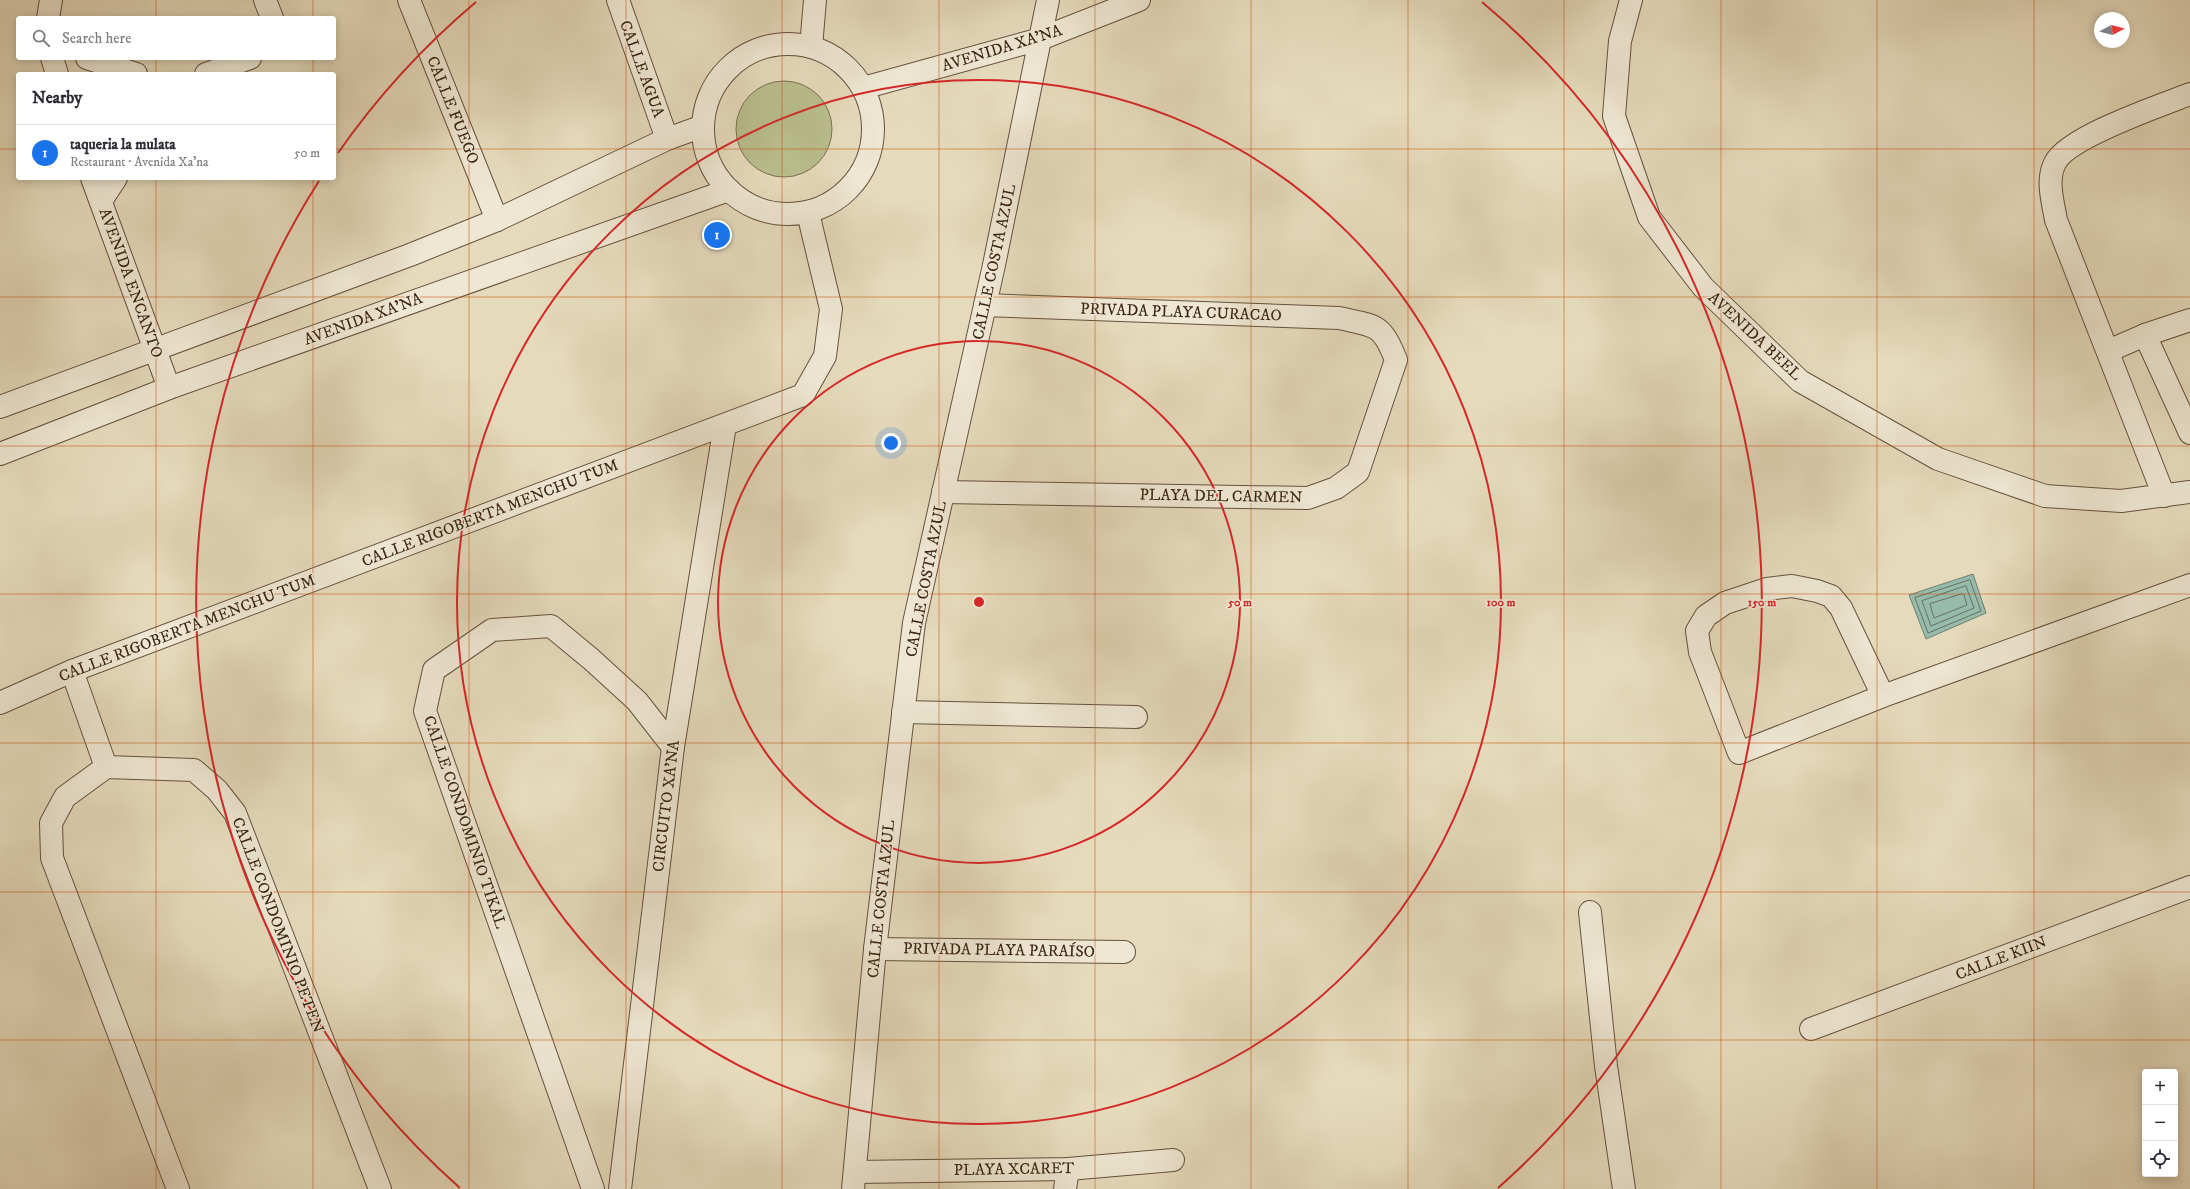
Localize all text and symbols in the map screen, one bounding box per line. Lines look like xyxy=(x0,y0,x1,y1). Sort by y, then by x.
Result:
north arrow xyxy=(2094,12,2130,48)
search box xyxy=(16,16,336,60)
street label: CALLE AGUA xyxy=(615,18,669,121)
street label: AVENIDA XA'NA xyxy=(939,20,1065,76)
icon: search xyxy=(30,27,52,49)
text: Search here xyxy=(62,29,131,48)
street label: CALLE FUEGO xyxy=(422,53,484,167)
text: Nearby xyxy=(32,87,82,109)
text: taqueria la mulata xyxy=(70,135,176,154)
text: 1 xyxy=(43,145,47,161)
text: 50 m xyxy=(294,145,320,161)
text: Restaurant · Avenida Xa'na xyxy=(70,154,209,170)
street label: CALLE COSTA AZUL xyxy=(968,182,1020,342)
street label: AVENIDA ENCANTO xyxy=(95,205,167,361)
pin: 1 xyxy=(704,220,730,250)
street label: AVENIDA XA'NA xyxy=(301,288,426,350)
street label: AVENIDA BEEL xyxy=(1704,288,1806,385)
street label: PRIVADA PLAYA CURACAO xyxy=(1080,298,1282,326)
your location xyxy=(881,433,901,453)
street label: CALLE RIGOBERTA MENCHU TUM xyxy=(359,455,621,571)
street label: PLAYA DEL CARMEN xyxy=(1139,485,1303,507)
street label: CALLE COSTA AZUL xyxy=(901,499,951,659)
street label: CALLE RIGOBERTA MENCHU TUM xyxy=(56,570,318,686)
centre of rings xyxy=(972,595,986,609)
text: 50 m xyxy=(1227,595,1252,610)
text: 100 m xyxy=(1487,595,1515,610)
text: 150 m xyxy=(1748,595,1776,610)
street label: CALLE CONDOMINIO TIKAL xyxy=(419,713,511,932)
street label: CIRCUITO XA'NA xyxy=(648,738,684,873)
street label: CALLE CONDOMINIO PETEN xyxy=(228,814,328,1036)
street label: CALLE COSTA AZUL xyxy=(863,819,899,979)
street label: CALLE KIIN xyxy=(1953,931,2049,985)
street label: PRIVADA PLAYA PARAÍSO xyxy=(903,938,1095,962)
map controls xyxy=(2142,1069,2178,1177)
button: + xyxy=(2142,1069,2178,1105)
button: − xyxy=(2142,1105,2178,1141)
button: locate xyxy=(2142,1141,2178,1177)
street label: PLAYA XCARET xyxy=(954,1158,1074,1180)

